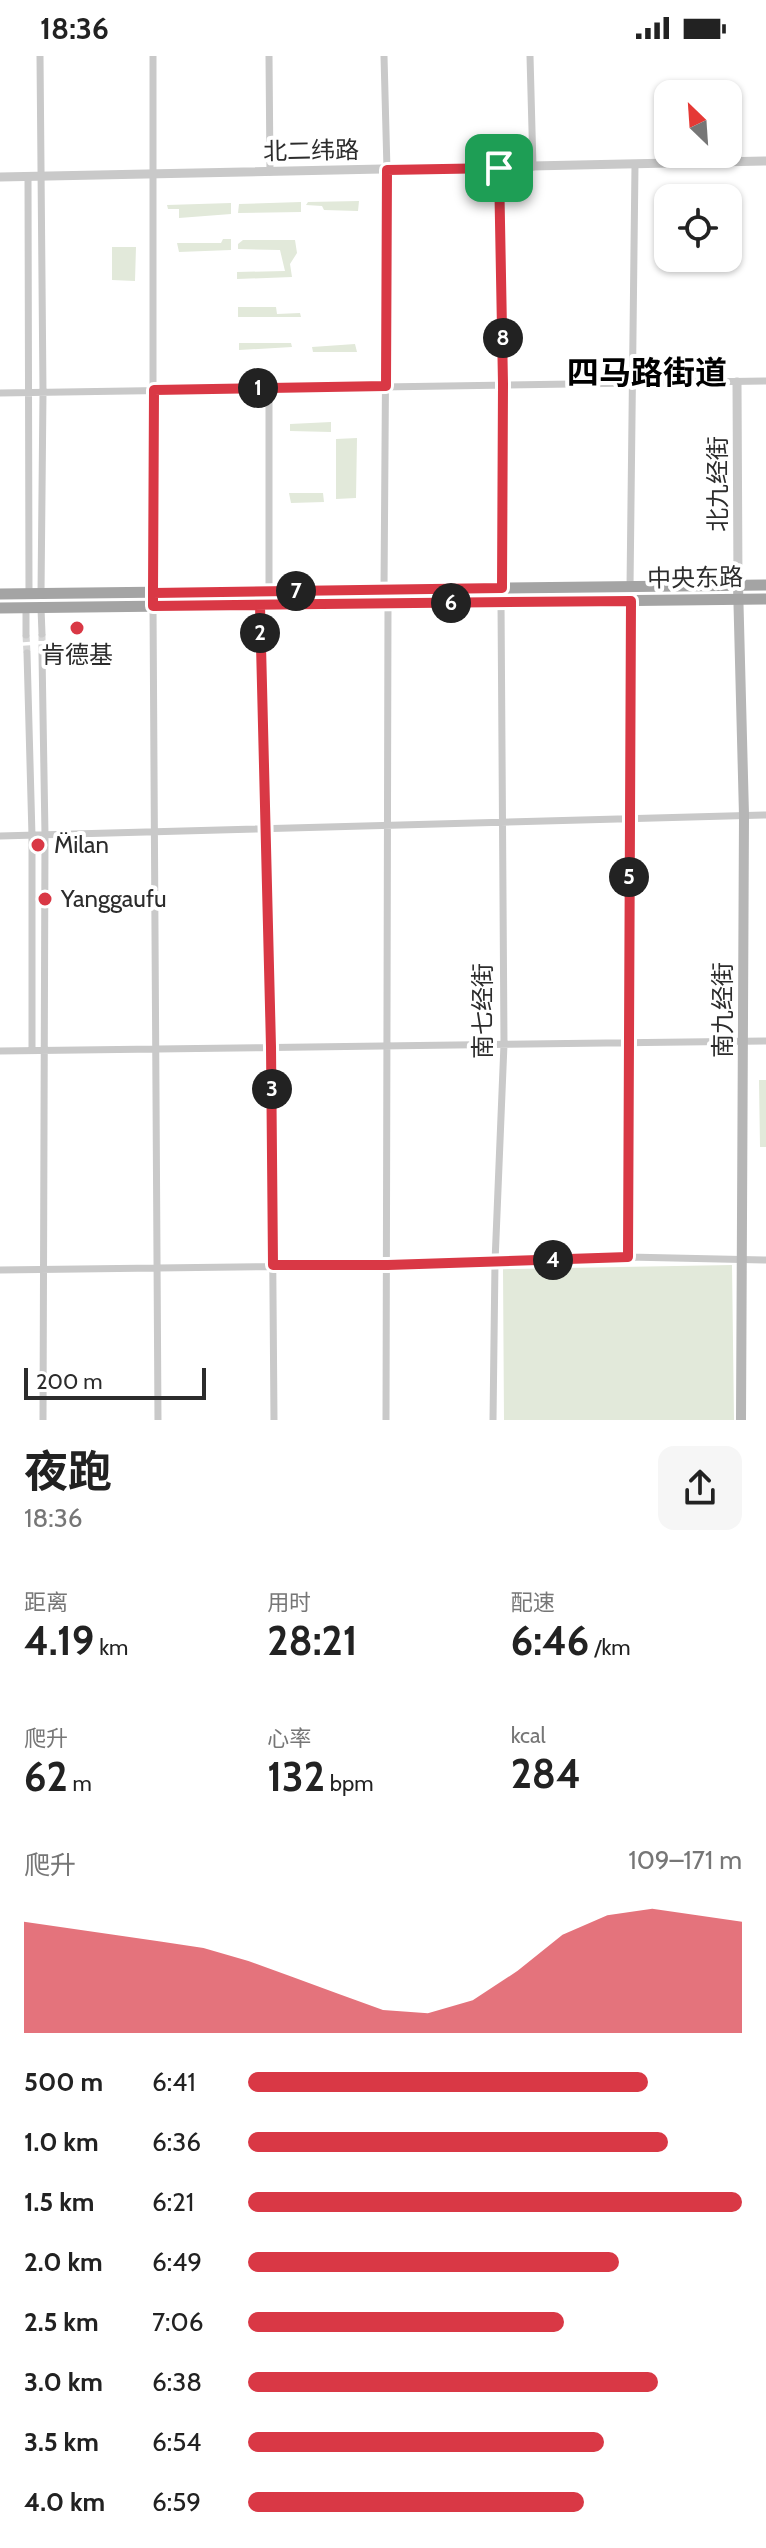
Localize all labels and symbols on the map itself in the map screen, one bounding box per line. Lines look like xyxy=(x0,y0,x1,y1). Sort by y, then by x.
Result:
north arrow xyxy=(654,80,742,168)
pin xyxy=(465,134,533,202)
street label: 北二纬路 xyxy=(263,135,359,166)
pin: 8 xyxy=(483,318,523,358)
district label: 四马路街道 xyxy=(567,353,727,392)
pin: 1 xyxy=(238,368,278,408)
street label: 北九经街 xyxy=(703,436,732,532)
street label: 中央东路 xyxy=(647,562,743,593)
pin: 7 xyxy=(276,571,316,611)
pin: 6 xyxy=(431,583,471,623)
pin: 2 xyxy=(240,613,280,653)
marker: 肯德基 xyxy=(68,619,86,637)
place label: 肯德基 xyxy=(41,640,113,669)
place label: M̈ilan xyxy=(54,830,109,859)
marker: M̈ilan xyxy=(29,836,47,854)
pin: 5 xyxy=(609,857,649,897)
place label: Yanggaufu xyxy=(60,884,166,913)
marker: Yanggaufu xyxy=(36,890,54,908)
street label: 南九经街 xyxy=(708,962,737,1058)
street label: 南七经街 xyxy=(468,963,497,1059)
pin: 3 xyxy=(252,1069,292,1109)
pin: 4 xyxy=(533,1240,573,1280)
scale bar xyxy=(24,1364,206,1400)

